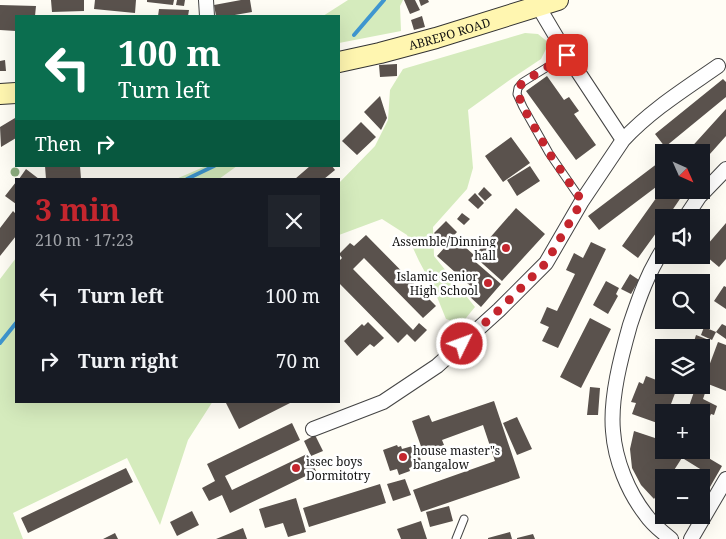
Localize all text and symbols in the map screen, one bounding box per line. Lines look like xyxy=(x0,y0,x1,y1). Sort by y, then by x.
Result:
street label: ABREPO ROAD xyxy=(407,13,493,54)
text: 100 m xyxy=(118,29,221,76)
pin xyxy=(546,34,588,76)
icon: left xyxy=(35,35,100,100)
icon: arrive xyxy=(553,41,581,69)
text: Turn left xyxy=(118,74,210,104)
icon: right xyxy=(91,130,119,158)
text: Then xyxy=(35,131,81,157)
north arrow xyxy=(655,144,710,199)
map controls xyxy=(655,144,710,524)
text: 3 min xyxy=(35,189,120,230)
button: close xyxy=(268,195,320,247)
button: sound xyxy=(655,209,710,264)
text: 210 m · 17:23 xyxy=(35,229,134,251)
place label: Assemble/Dinning hall xyxy=(392,233,497,264)
marker: Assemble/Dinning hall xyxy=(500,242,512,254)
place label: Islamic Senior High School xyxy=(396,268,478,299)
button: search xyxy=(655,274,710,329)
marker: Islamic Senior High School xyxy=(482,277,494,289)
icon: left xyxy=(35,282,63,310)
text: Turn left xyxy=(78,283,164,309)
text: 100 m xyxy=(265,283,320,309)
position arrow xyxy=(435,317,487,369)
button: layers xyxy=(655,339,710,394)
icon: right xyxy=(35,347,63,375)
text: Turn right xyxy=(78,348,178,374)
text: 70 m xyxy=(276,348,320,374)
button: + xyxy=(655,404,710,459)
place label: house master"s bangalow xyxy=(413,442,500,473)
marker: house master"s bangalow xyxy=(397,451,409,463)
place label: issec boys Dormitotry xyxy=(306,453,371,484)
marker: issec boys Dormitotry xyxy=(290,462,302,474)
button: − xyxy=(655,469,710,524)

